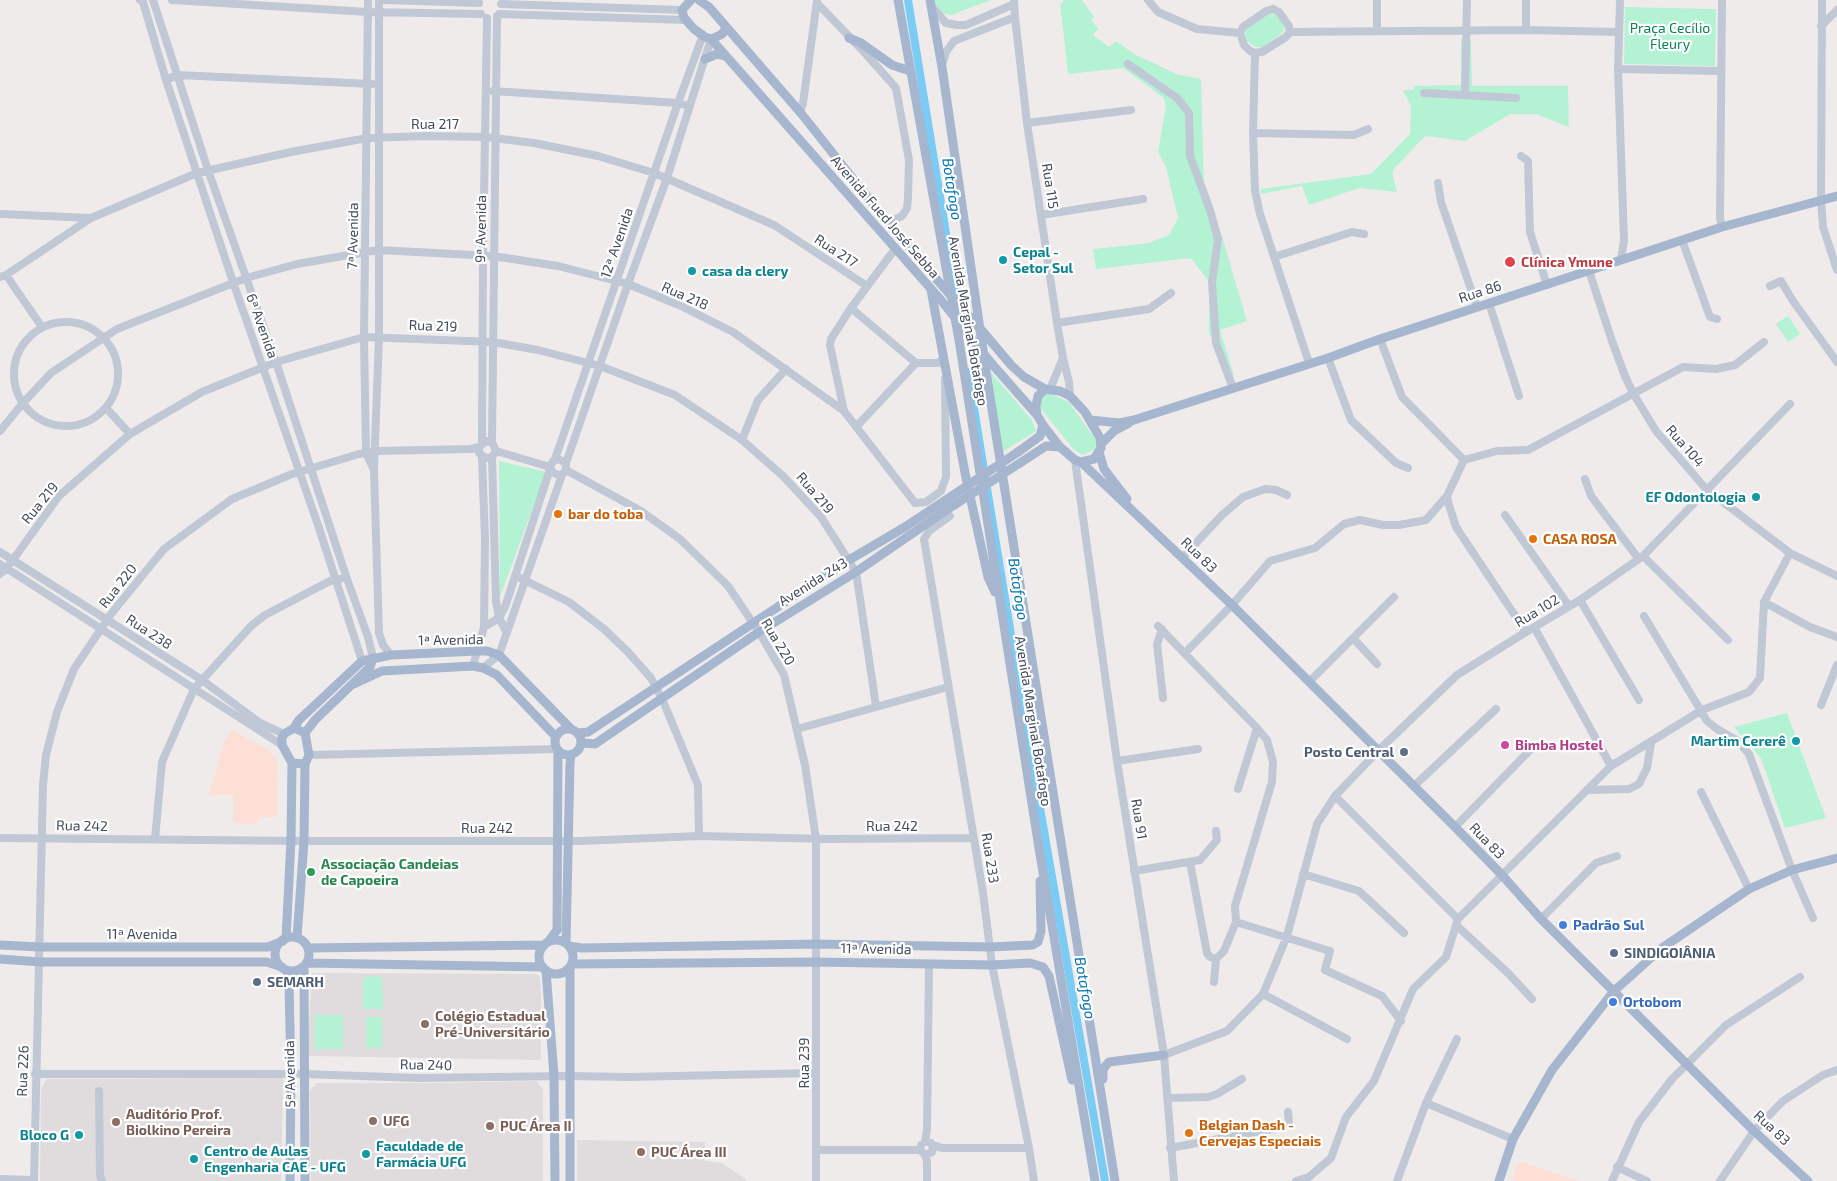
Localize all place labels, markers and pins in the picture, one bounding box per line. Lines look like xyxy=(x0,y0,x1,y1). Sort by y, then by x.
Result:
place label: Cepal - Setor Sul xyxy=(1013,244,1073,276)
marker: Cepal - Setor Sul xyxy=(997,254,1009,266)
place label: Clínica Ymune xyxy=(1521,254,1613,270)
marker: Clínica Ymune xyxy=(1503,255,1517,269)
place label: casa da clery xyxy=(702,263,788,279)
marker: casa da clery xyxy=(686,265,698,277)
place label: EF Odontologia xyxy=(1646,489,1746,505)
marker: EF Odontologia xyxy=(1750,491,1762,503)
place label: bar do toba xyxy=(568,506,643,522)
marker: bar do toba xyxy=(552,508,564,520)
place label: CASA ROSA xyxy=(1543,531,1617,547)
marker: CASA ROSA xyxy=(1527,533,1539,545)
place label: Martim Cererê xyxy=(1691,733,1786,749)
marker: Martim Cererê xyxy=(1790,735,1802,747)
place label: Bimba Hostel xyxy=(1515,737,1603,753)
marker: Bimba Hostel xyxy=(1499,739,1511,751)
place label: Posto Central xyxy=(1304,744,1394,760)
marker: Posto Central xyxy=(1398,746,1410,758)
place label: Associação Candeias de Capoeira xyxy=(321,856,459,889)
marker: Associação Candeias de Capoeira xyxy=(305,866,317,878)
place label: Padrão Sul xyxy=(1573,917,1644,933)
marker: Padrão Sul xyxy=(1557,919,1569,931)
place label: SINDIGOIÂNIA xyxy=(1624,945,1715,961)
marker: SINDIGOIÂNIA xyxy=(1608,947,1620,959)
place label: SEMARH xyxy=(267,974,324,990)
marker: SEMARH xyxy=(251,976,263,988)
place label: Ortobom xyxy=(1623,994,1682,1010)
marker: Ortobom xyxy=(1607,996,1619,1008)
place label: Colégio Estadual Pré-Universitário xyxy=(435,1008,550,1040)
marker: Colégio Estadual Pré-Universitário xyxy=(419,1018,431,1030)
place label: Auditório Prof. Biolkino Pereira xyxy=(126,1106,231,1138)
place label: UFG xyxy=(383,1113,409,1129)
marker: UFG xyxy=(367,1115,379,1127)
marker: Auditório Prof. Biolkino Pereira xyxy=(110,1116,122,1128)
place label: Belgian Dash - Cervejas Especiais xyxy=(1199,1117,1321,1150)
place label: PUC Área II xyxy=(500,1118,572,1134)
marker: PUC Área II xyxy=(484,1120,496,1132)
place label: Bloco G xyxy=(20,1127,69,1143)
marker: Belgian Dash - Cervejas Especiais xyxy=(1183,1127,1195,1139)
marker: Bloco G xyxy=(73,1129,85,1141)
place label: Faculdade de Farmácia UFG xyxy=(376,1138,466,1170)
place label: Centro de Aulas Engenharia CAE - UFG xyxy=(204,1143,346,1176)
place label: PUC Área III xyxy=(651,1144,727,1160)
marker: PUC Área III xyxy=(635,1146,647,1158)
marker: Faculdade de Farmácia UFG xyxy=(360,1148,372,1160)
marker: Centro de Aulas Engenharia CAE - UFG xyxy=(188,1153,200,1165)

